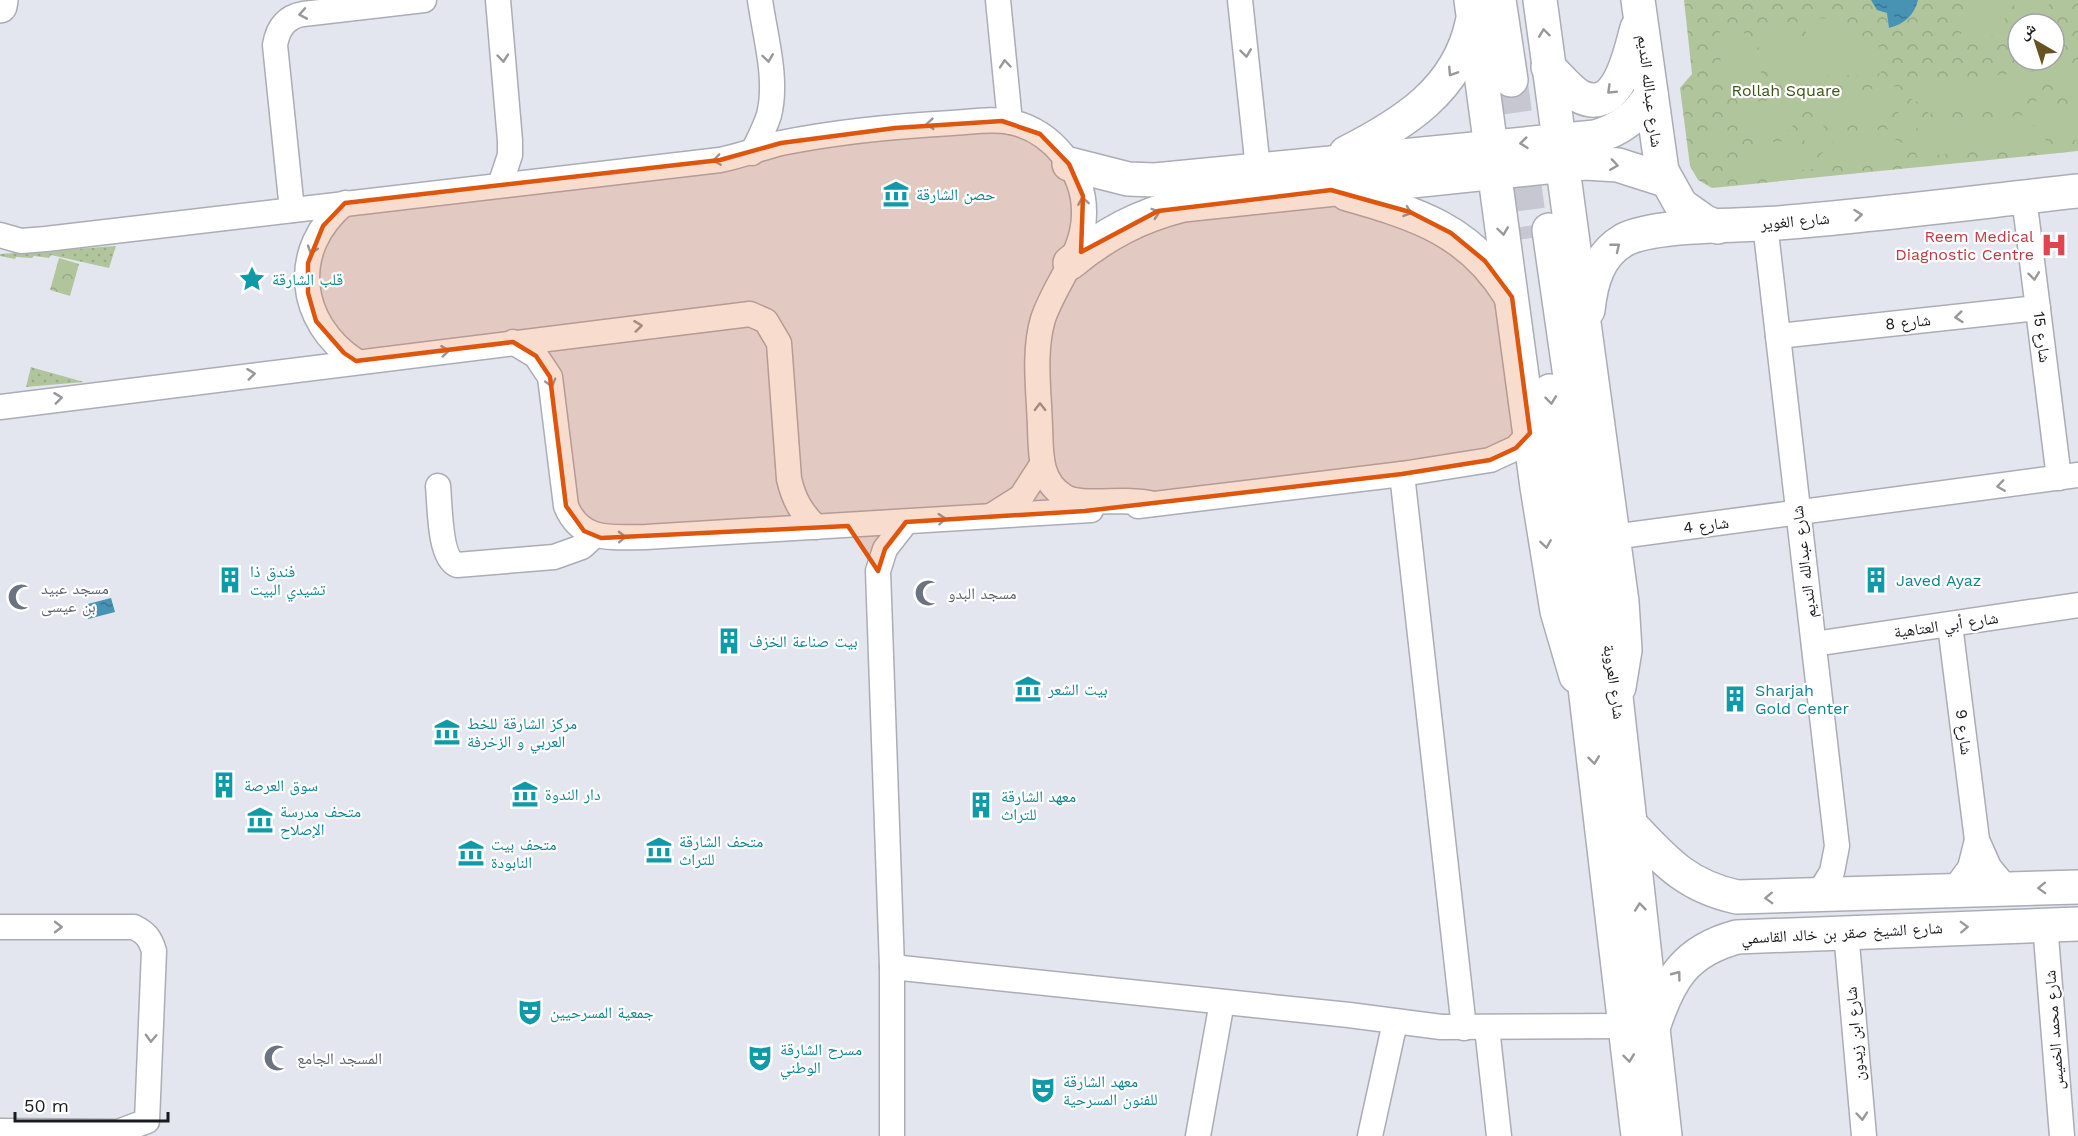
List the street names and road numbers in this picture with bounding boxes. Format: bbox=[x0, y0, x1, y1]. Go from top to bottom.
street label: شارع عبدالله النديم bbox=[1633, 34, 1666, 149]
street label: شارع الغوير bbox=[1759, 209, 1830, 235]
street label: شارع 8 bbox=[1884, 310, 1932, 335]
street label: شارع 15 bbox=[2028, 310, 2055, 364]
street label: شارع عبدالله النديم bbox=[1788, 504, 1821, 619]
street label: شارع 4 bbox=[1682, 513, 1730, 538]
street label: شارع أبي العتاهية bbox=[1893, 608, 2000, 645]
street label: شارع العروبة bbox=[1598, 643, 1629, 721]
street label: شارع 9 bbox=[1951, 708, 1976, 756]
street label: شارع الشيخ صقر بن خالد القاسمي bbox=[1741, 918, 1943, 951]
street label: شارع محمد الخميس bbox=[2040, 969, 2069, 1091]
street label: شارع ابن زيدون bbox=[1841, 986, 1870, 1082]

